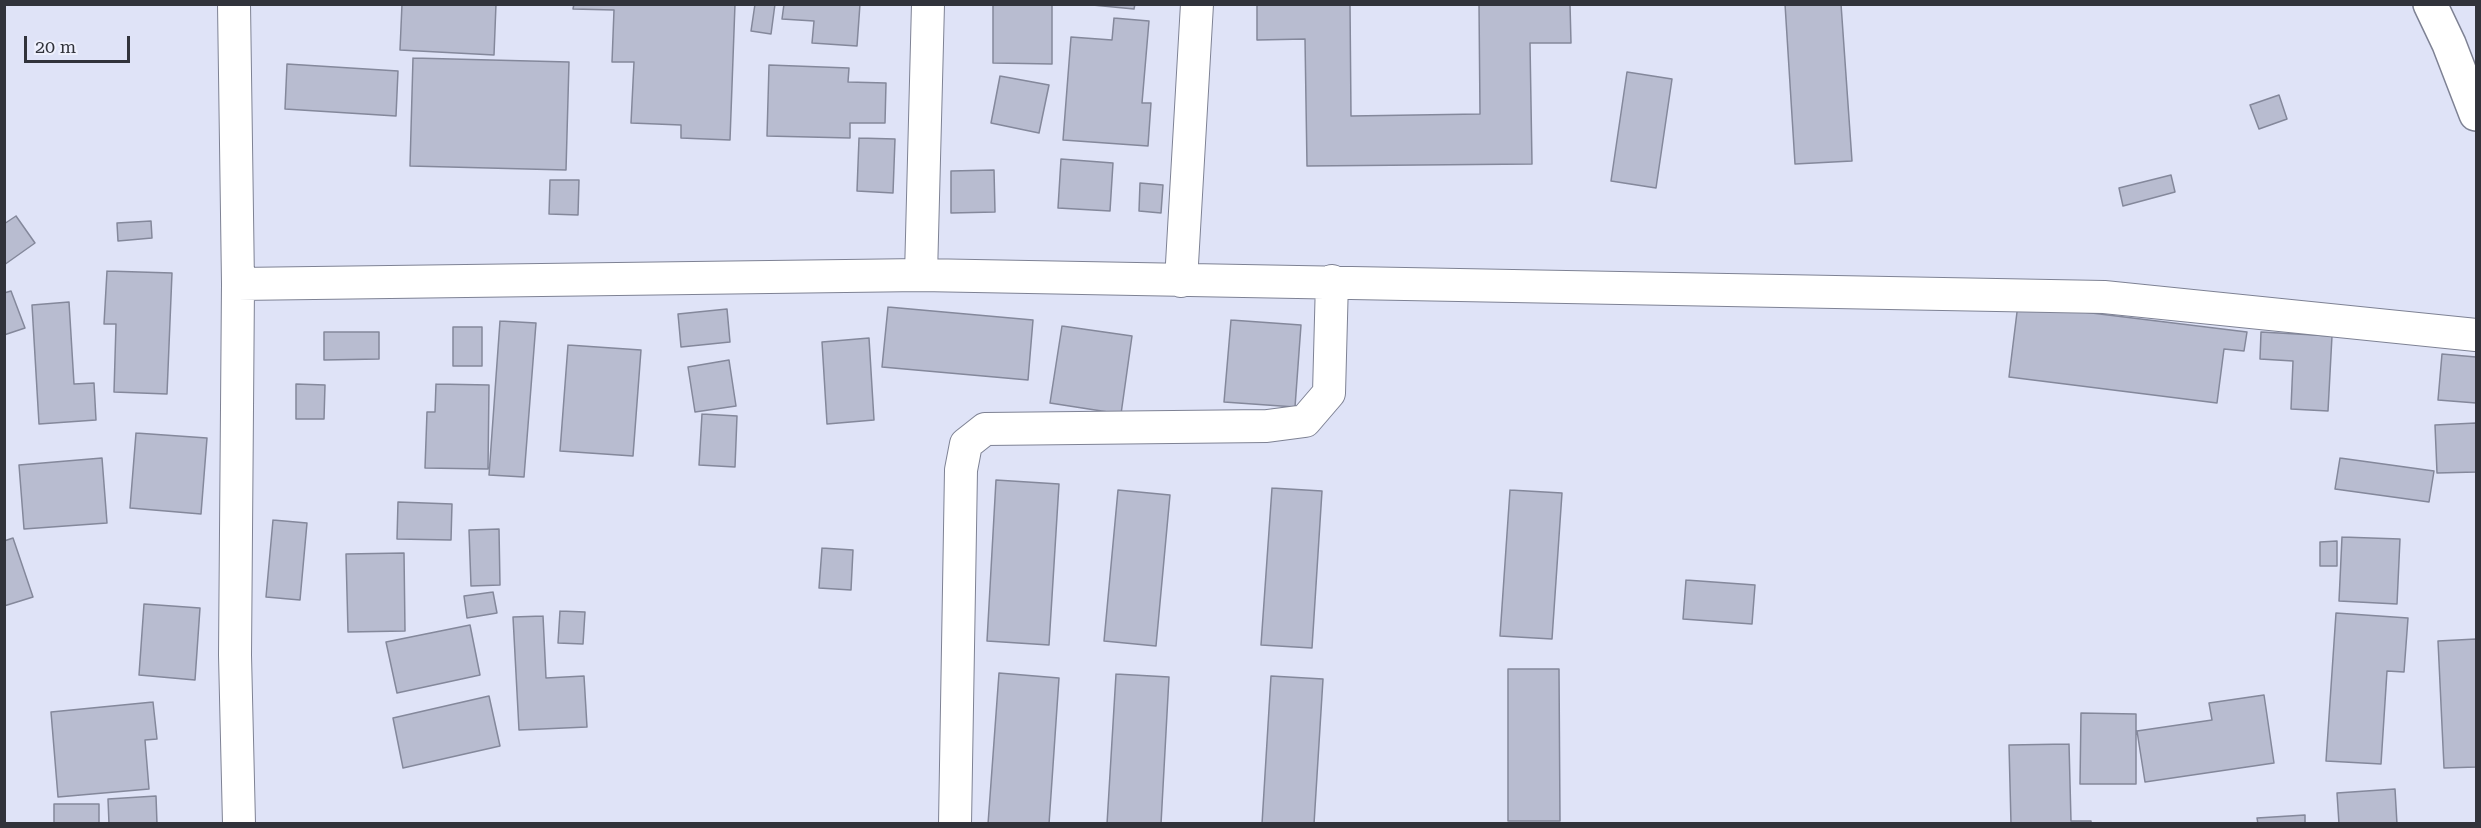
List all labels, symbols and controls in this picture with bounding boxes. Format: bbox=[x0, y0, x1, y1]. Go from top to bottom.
scale bar bbox=[27, 24, 134, 62]
text: 20 m bbox=[35, 36, 76, 57]

